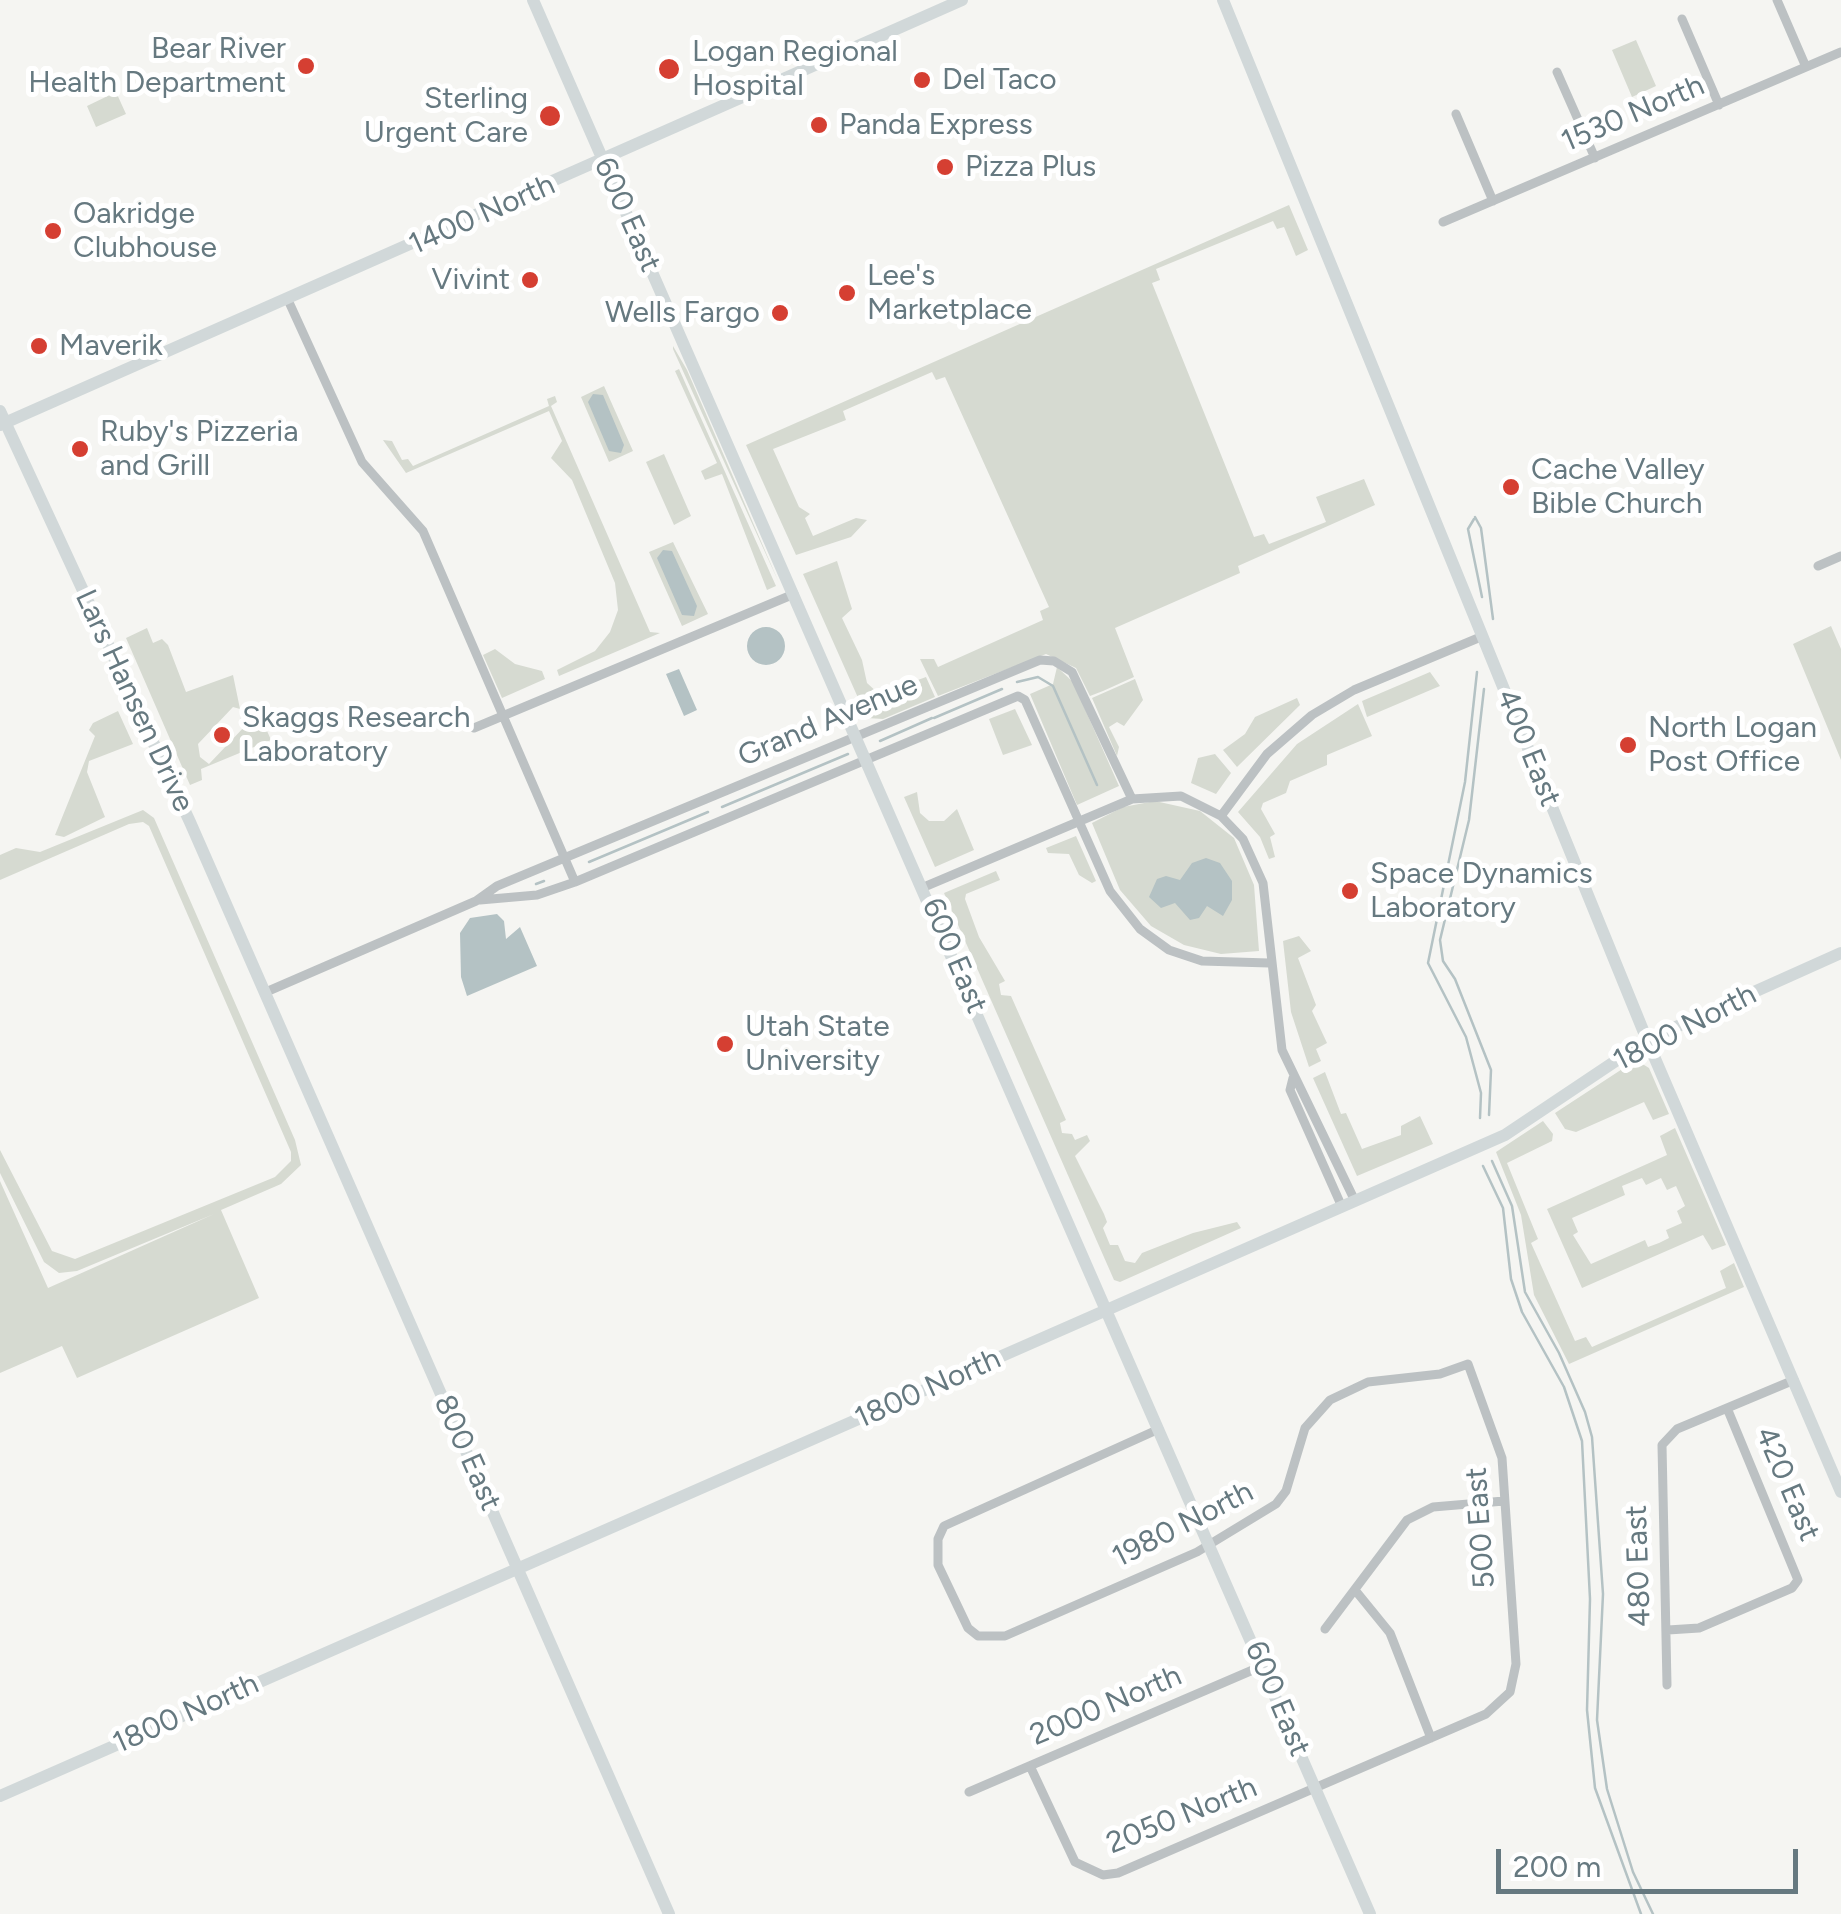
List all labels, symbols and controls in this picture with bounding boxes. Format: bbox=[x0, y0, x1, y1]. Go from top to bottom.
place label: Bear River Health Department bbox=[28, 31, 286, 102]
place label: Logan Regional Hospital bbox=[692, 34, 898, 104]
marker: Bear River Health Department bbox=[295, 55, 317, 77]
marker: Logan Regional Hospital bbox=[656, 56, 682, 82]
place label: Del Taco bbox=[942, 62, 1057, 98]
street label: 1530 North bbox=[1556, 68, 1710, 160]
marker: Del Taco bbox=[911, 69, 933, 91]
place label: Sterling Urgent Care bbox=[364, 81, 528, 152]
marker: Sterling Urgent Care bbox=[537, 103, 563, 129]
place label: Panda Express bbox=[839, 107, 1033, 143]
marker: Panda Express bbox=[808, 114, 830, 136]
place label: Pizza Plus bbox=[965, 149, 1096, 185]
street label: 600 East bbox=[586, 152, 668, 278]
marker: Pizza Plus bbox=[934, 156, 956, 178]
street label: 1400 North bbox=[404, 167, 560, 263]
place label: Oakridge Clubhouse bbox=[73, 196, 217, 266]
marker: Oakridge Clubhouse bbox=[42, 220, 64, 242]
place label: Lee's Marketplace bbox=[867, 258, 1032, 328]
place label: Vivint bbox=[432, 262, 510, 298]
marker: Vivint bbox=[519, 269, 541, 291]
marker: Lee's Marketplace bbox=[836, 282, 858, 304]
place label: Wells Fargo bbox=[605, 295, 760, 331]
marker: Wells Fargo bbox=[769, 302, 791, 324]
place label: Maverik bbox=[59, 328, 163, 364]
marker: Maverik bbox=[28, 335, 50, 357]
place label: Ruby's Pizzeria and Grill bbox=[100, 414, 298, 484]
marker: Ruby's Pizzeria and Grill bbox=[69, 438, 91, 460]
place label: Cache Valley Bible Church bbox=[1531, 452, 1705, 522]
marker: Cache Valley Bible Church bbox=[1500, 476, 1522, 498]
street label: Lars Hansen Drive bbox=[67, 584, 201, 818]
street label: Grand Avenue bbox=[733, 667, 923, 775]
street label: 400 East bbox=[1488, 684, 1568, 812]
place label: Skaggs Research Laboratory bbox=[242, 700, 470, 770]
place label: North Logan Post Office bbox=[1648, 710, 1817, 780]
marker: Skaggs Research Laboratory bbox=[211, 724, 233, 746]
marker: North Logan Post Office bbox=[1617, 734, 1639, 756]
place label: Space Dynamics Laboratory bbox=[1370, 856, 1593, 926]
marker: Space Dynamics Laboratory bbox=[1339, 880, 1361, 902]
street label: 600 East bbox=[914, 893, 994, 1019]
street label: 1800 North bbox=[1608, 977, 1762, 1079]
place label: Utah State University bbox=[745, 1009, 890, 1080]
marker: Utah State University bbox=[714, 1033, 736, 1055]
street label: 1800 North bbox=[850, 1341, 1006, 1437]
street label: 800 East bbox=[426, 1390, 508, 1516]
street label: 420 East bbox=[1747, 1422, 1827, 1546]
street label: 500 East bbox=[1459, 1466, 1503, 1590]
street label: 1980 North bbox=[1107, 1474, 1259, 1576]
street label: 480 East bbox=[1619, 1504, 1659, 1628]
street label: 600 East bbox=[1237, 1636, 1317, 1762]
street label: 2000 North bbox=[1025, 1658, 1187, 1754]
street label: 1800 North bbox=[108, 1666, 264, 1762]
street label: 2050 North bbox=[1102, 1770, 1262, 1862]
scale bar bbox=[1501, 1829, 1804, 1891]
text: 200 m bbox=[1513, 1848, 1601, 1885]

